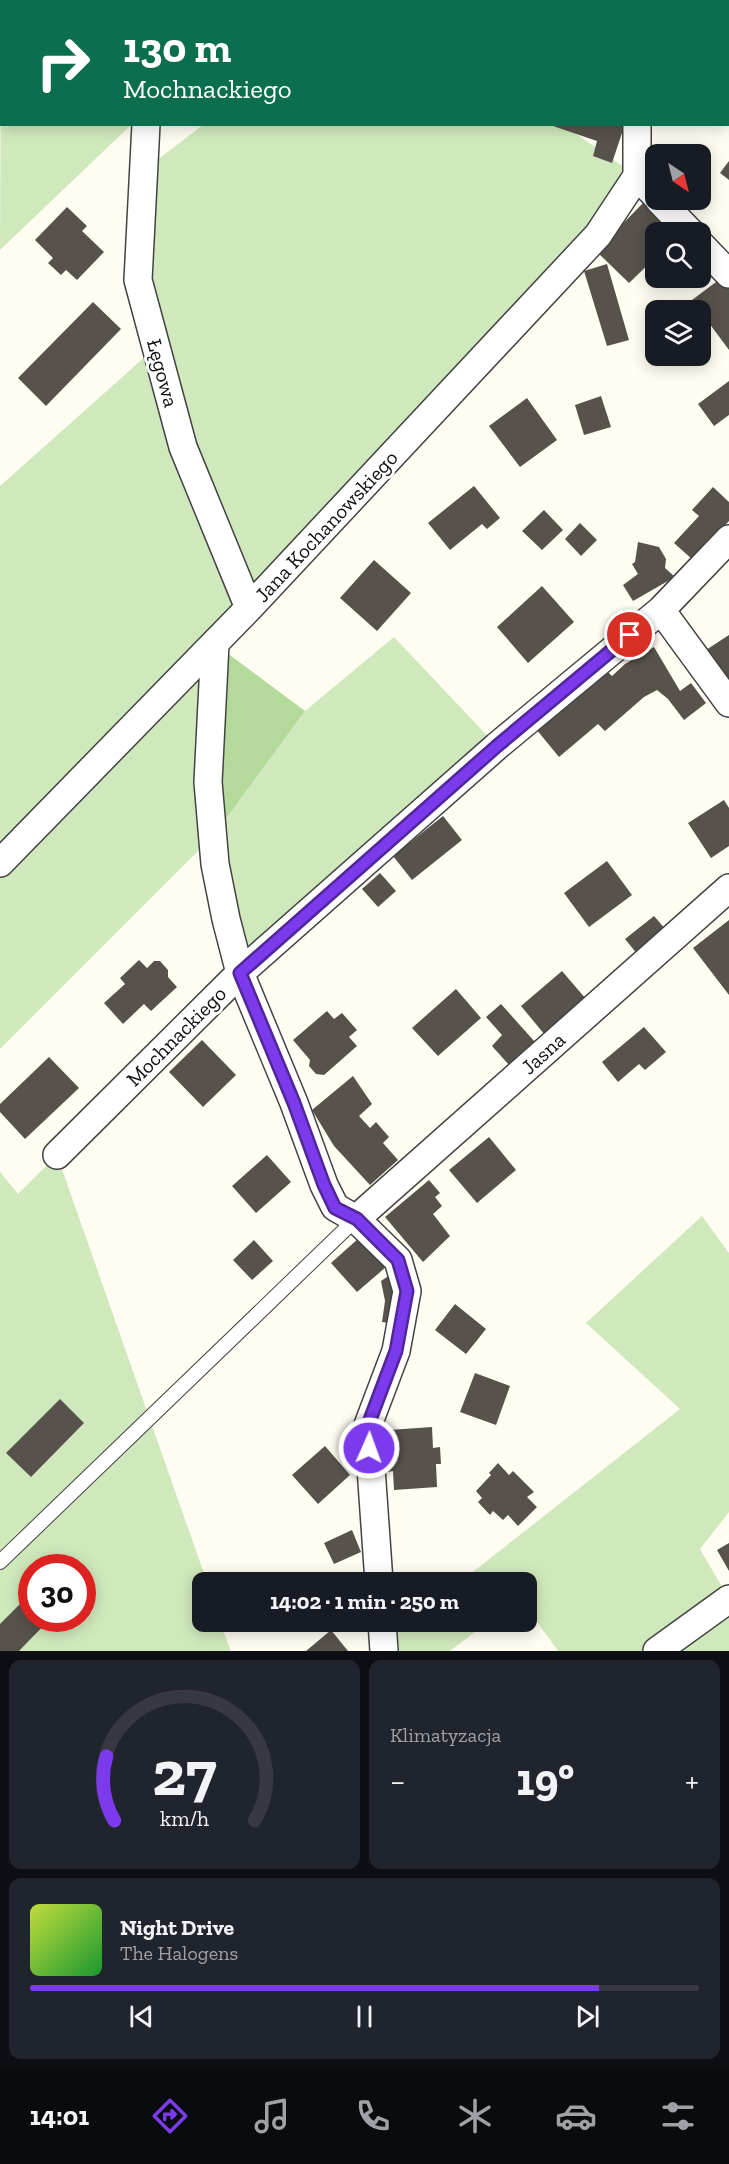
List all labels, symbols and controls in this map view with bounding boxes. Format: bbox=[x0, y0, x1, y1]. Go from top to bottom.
text: 130 m bbox=[123, 22, 231, 73]
icon: right bbox=[24, 24, 102, 102]
text: Mochnackiego bbox=[123, 73, 292, 105]
north arrow bbox=[645, 144, 711, 210]
map controls bbox=[645, 144, 711, 366]
button: search bbox=[645, 222, 711, 288]
button: layers bbox=[645, 300, 711, 366]
street label: Łęgowa bbox=[142, 336, 184, 410]
street label: Jana Kochanowskiego bbox=[249, 445, 403, 607]
pin bbox=[604, 609, 655, 660]
icon: arrive bbox=[613, 618, 646, 651]
street label: Mochnackiego bbox=[121, 981, 231, 1091]
street label: Jasna bbox=[516, 1027, 570, 1079]
position arrow bbox=[337, 1416, 401, 1480]
speed limit sign: 30 bbox=[18, 1554, 96, 1632]
text: 14:02 · 1 min · 250 m bbox=[270, 1588, 459, 1615]
text: Klimatyzacja bbox=[390, 1723, 501, 1747]
text: 27 bbox=[152, 1736, 217, 1811]
text: 19° bbox=[516, 1753, 574, 1807]
text: − bbox=[390, 1761, 405, 1800]
text: + bbox=[685, 1761, 699, 1800]
text: km/h bbox=[160, 1807, 209, 1832]
text: Night Drive bbox=[120, 1914, 234, 1941]
text: The Halogens bbox=[120, 1941, 238, 1965]
icon: previous bbox=[125, 2000, 158, 2033]
icon: pause bbox=[348, 2000, 381, 2033]
icon: next bbox=[571, 2000, 604, 2033]
icon: directions bbox=[149, 2095, 191, 2137]
icon: music bbox=[251, 2095, 293, 2137]
icon: phone bbox=[352, 2095, 394, 2137]
icon: climate bbox=[454, 2095, 496, 2137]
icon: car bbox=[555, 2095, 597, 2137]
icon: filters bbox=[657, 2095, 699, 2137]
text: 14:01 bbox=[30, 2100, 89, 2132]

